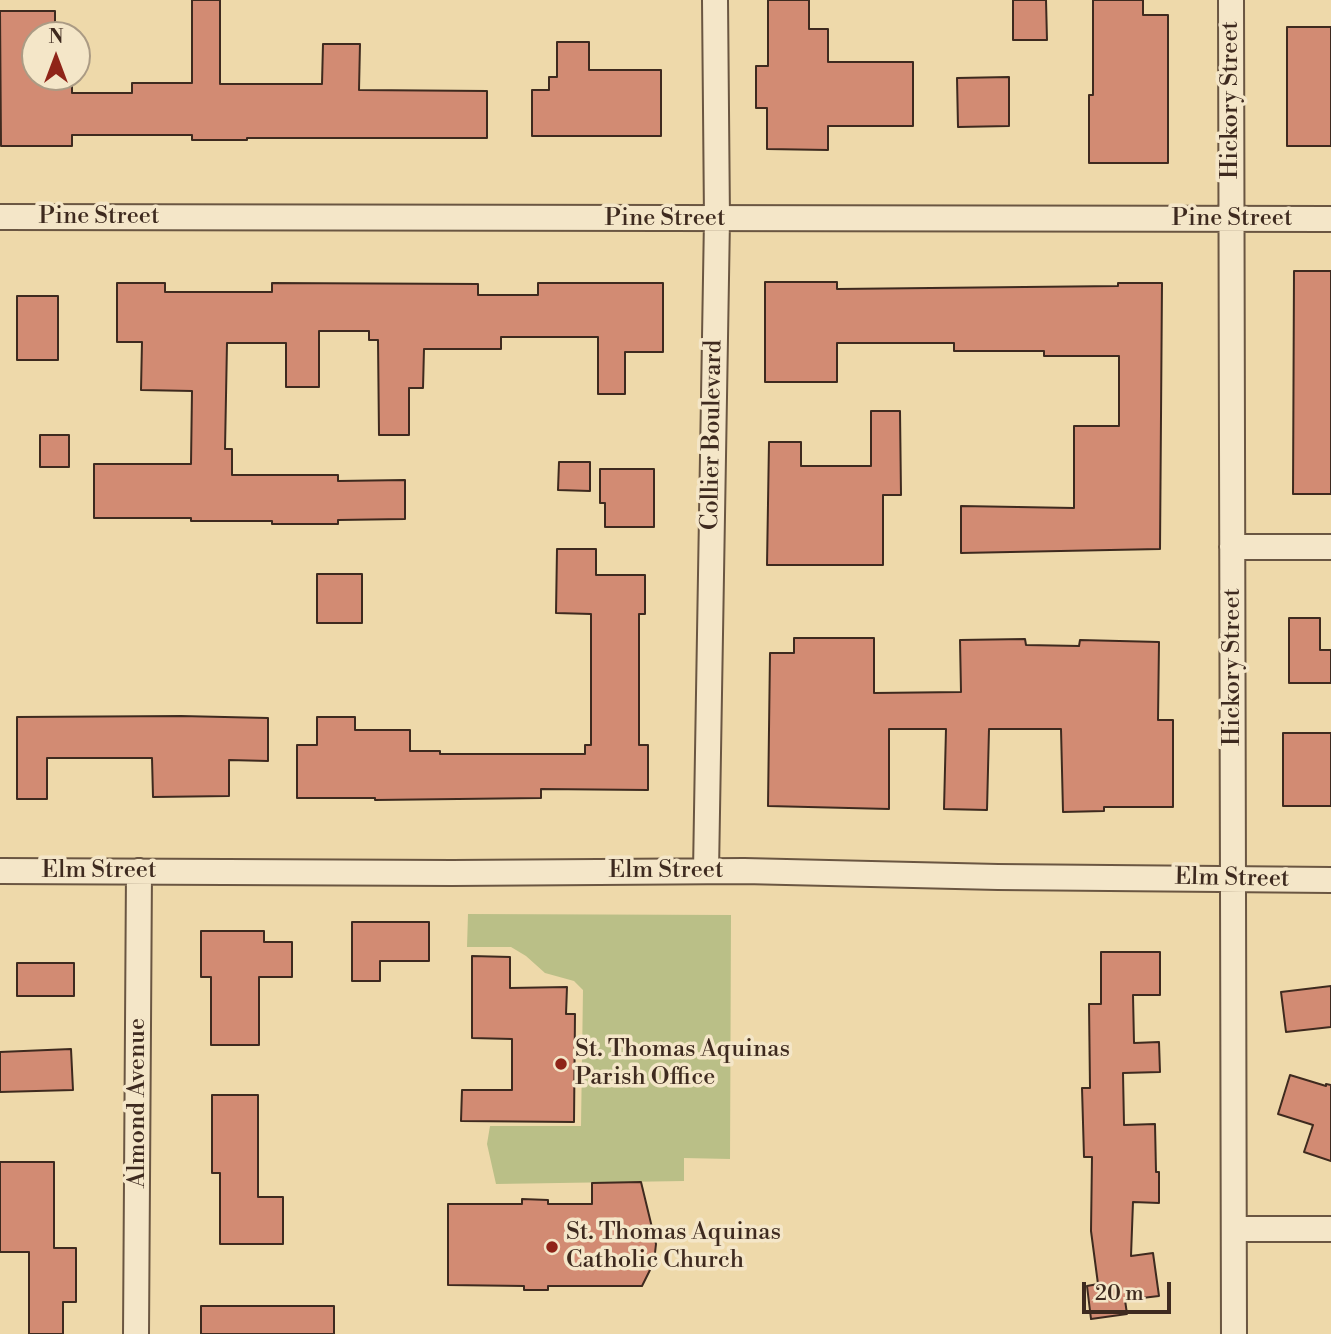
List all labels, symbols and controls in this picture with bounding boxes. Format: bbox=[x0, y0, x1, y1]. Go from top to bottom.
north arrow bbox=[21, 21, 91, 91]
street label: Hickory Street bbox=[1217, 21, 1245, 179]
text: N bbox=[48, 25, 64, 49]
street label: Pine Street bbox=[39, 203, 159, 231]
street label: Pine Street bbox=[605, 205, 725, 233]
street label: Pine Street bbox=[1172, 205, 1292, 233]
street label: Collier Boulevard bbox=[697, 340, 729, 530]
street label: Hickory Street bbox=[1219, 588, 1247, 746]
street label: Elm Street bbox=[42, 857, 156, 885]
street label: Elm Street bbox=[609, 857, 723, 885]
street label: Elm Street bbox=[1174, 864, 1290, 894]
street label: Almond Avenue bbox=[124, 1018, 152, 1188]
place label: St. Thomas Aquinas Parish Office bbox=[575, 1036, 790, 1092]
marker: St. Thomas Aquinas Parish Office bbox=[553, 1056, 569, 1072]
place label: St. Thomas Aquinas Catholic Church bbox=[566, 1219, 781, 1275]
marker: St. Thomas Aquinas Catholic Church bbox=[544, 1239, 560, 1255]
scale bar bbox=[1086, 1268, 1175, 1312]
text: 20 m bbox=[1095, 1281, 1144, 1307]

